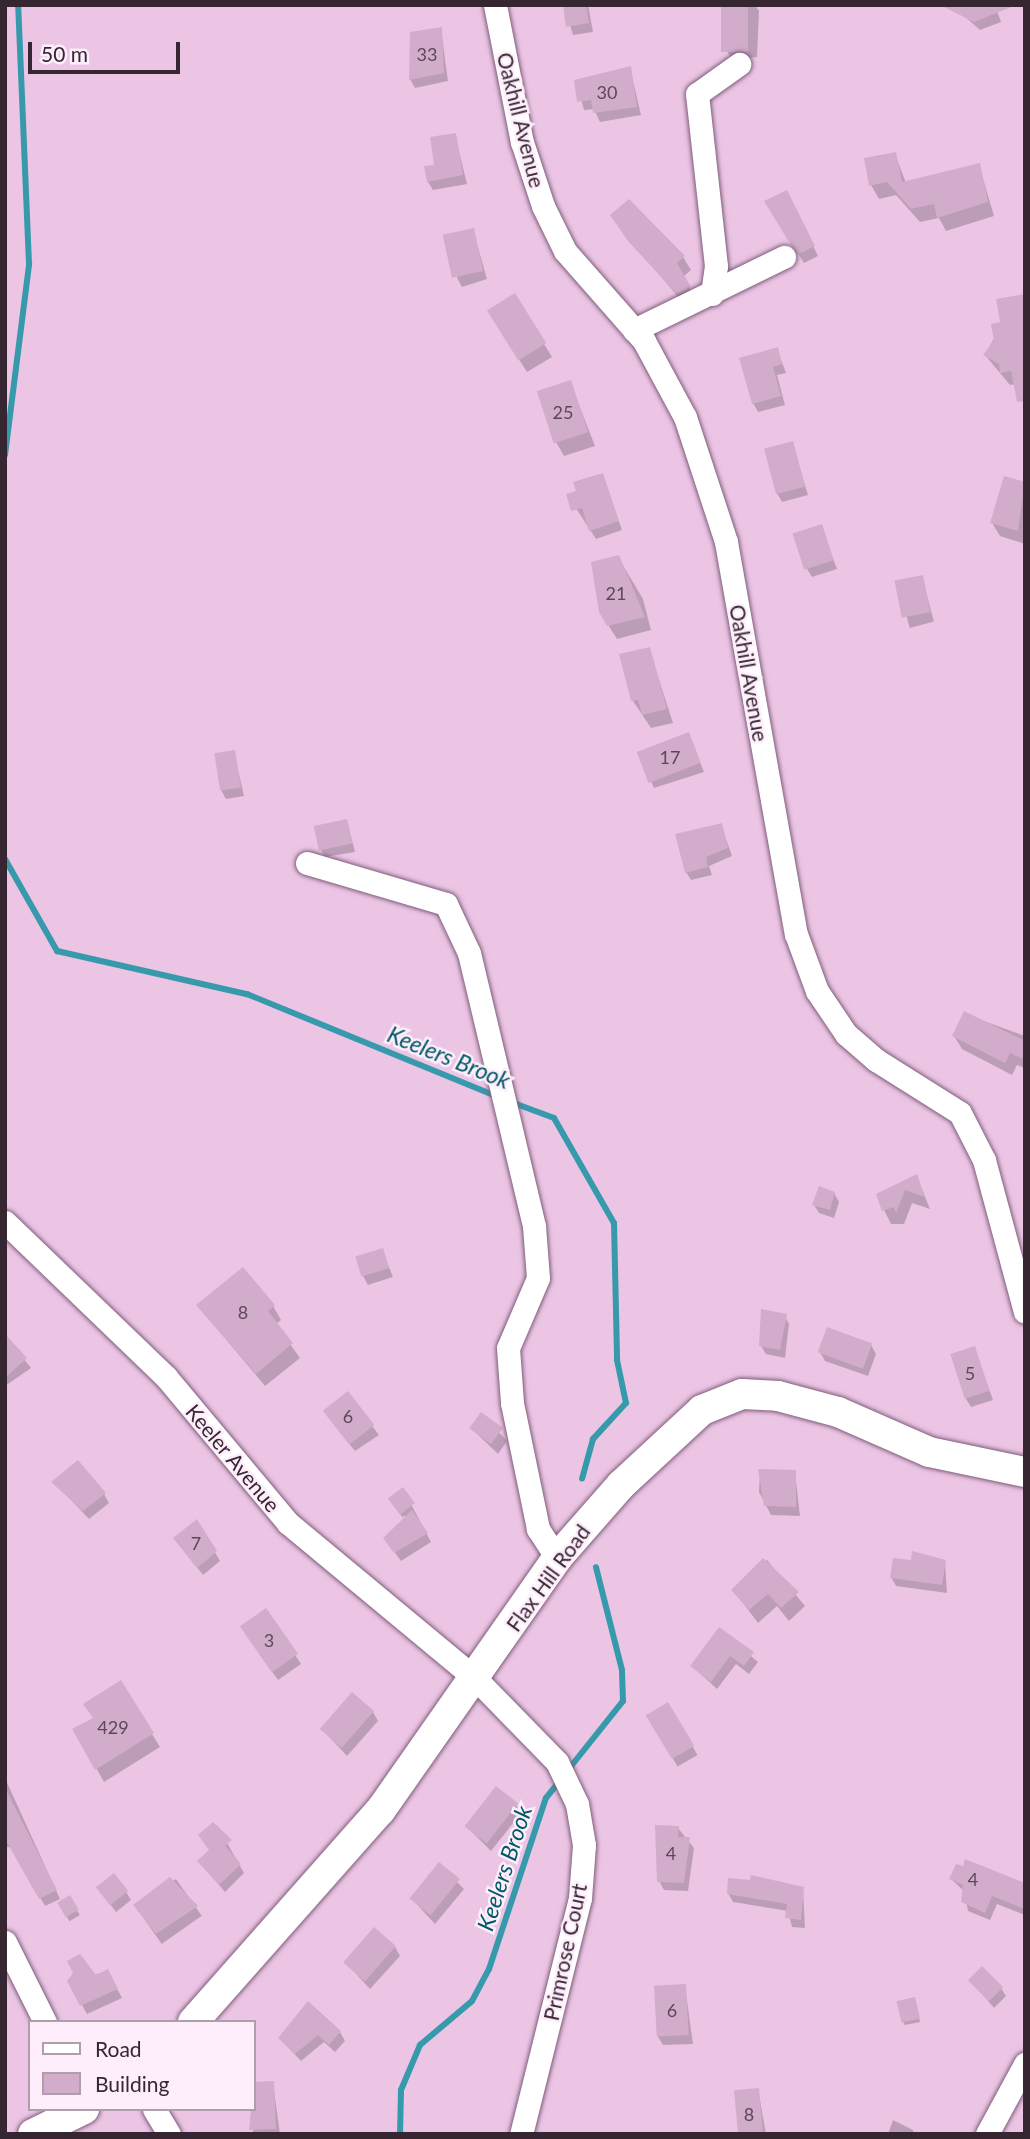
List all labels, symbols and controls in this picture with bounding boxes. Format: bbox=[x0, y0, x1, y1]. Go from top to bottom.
scale bar bbox=[32, 28, 184, 72]
text: 50 m bbox=[41, 41, 88, 66]
house number: 33 bbox=[417, 43, 437, 65]
street label: Oakhill Avenue bbox=[492, 49, 550, 191]
house number: 30 bbox=[597, 81, 617, 103]
house number: 25 bbox=[553, 401, 573, 423]
house number: 21 bbox=[606, 582, 626, 604]
street label: Oakhill Avenue bbox=[725, 602, 773, 744]
house number: 17 bbox=[660, 746, 680, 768]
water label: Keelers Brook bbox=[384, 1020, 514, 1094]
house number: 8 bbox=[238, 1301, 248, 1323]
house number: 5 bbox=[965, 1362, 975, 1384]
street label: Keeler Avenue bbox=[180, 1399, 286, 1517]
house number: 6 bbox=[343, 1405, 353, 1427]
street label: Flax Hill Road bbox=[501, 1520, 595, 1636]
house number: 7 bbox=[191, 1532, 201, 1554]
house number: 3 bbox=[264, 1629, 274, 1651]
house number: 429 bbox=[97, 1716, 129, 1738]
water label: Keelers Brook bbox=[471, 1802, 537, 1934]
house number: 4 bbox=[666, 1842, 676, 1864]
house number: 4 bbox=[968, 1868, 978, 1890]
street label: Primrose Court bbox=[538, 1881, 592, 2023]
house number: 6 bbox=[667, 1999, 677, 2021]
legend bbox=[28, 2020, 256, 2111]
text: Road bbox=[95, 2036, 142, 2061]
text: Building bbox=[95, 2071, 170, 2096]
house number: 8 bbox=[744, 2103, 754, 2125]

